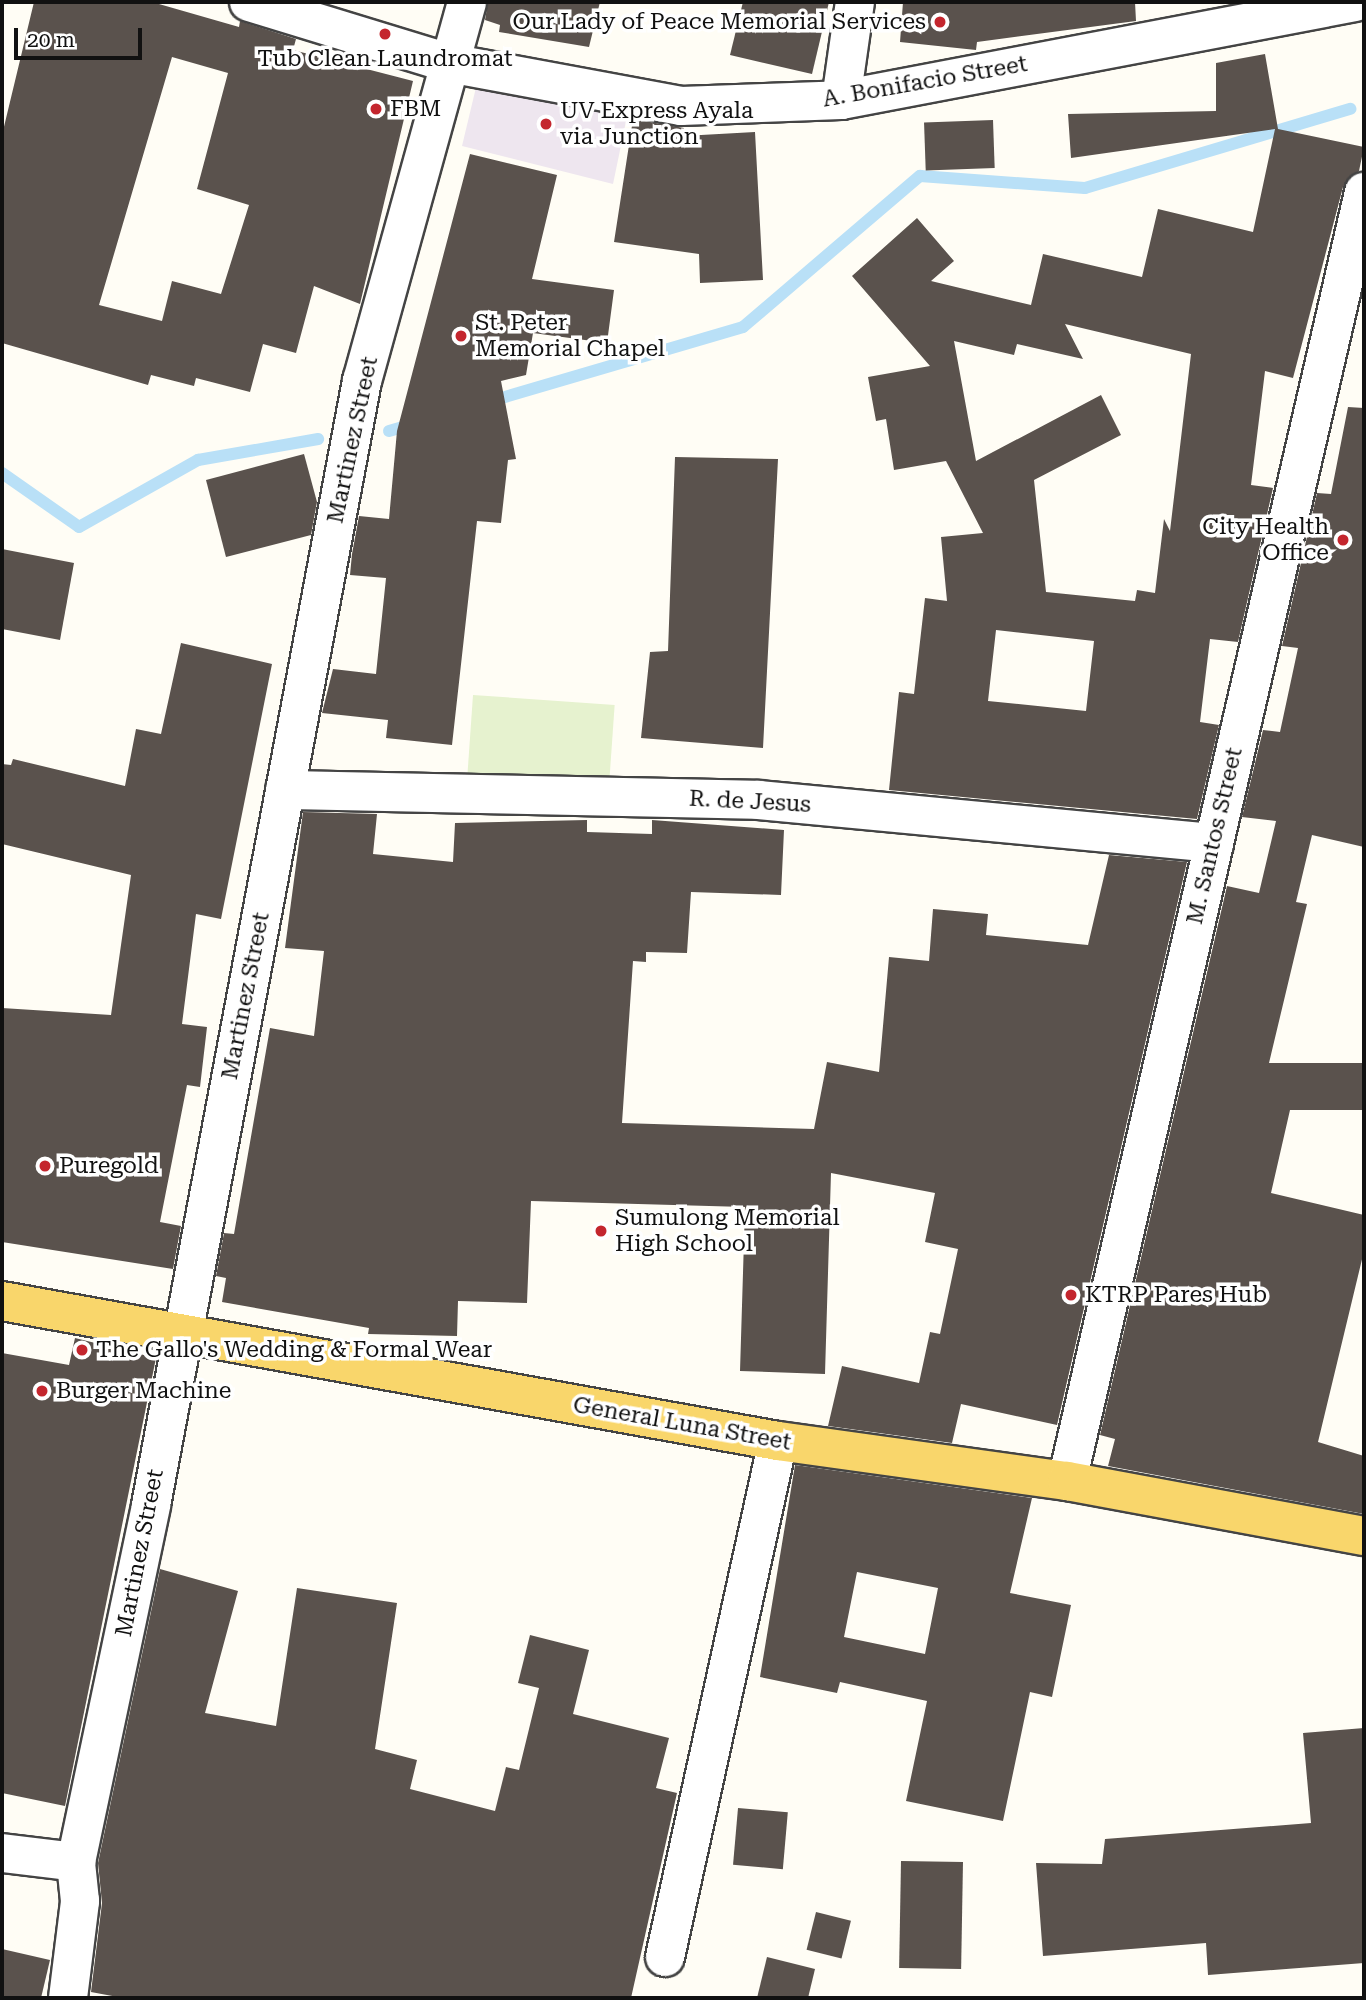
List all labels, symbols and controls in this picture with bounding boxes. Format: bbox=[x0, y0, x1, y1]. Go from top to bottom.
place label: Our Lady of Peace Memorial Services bbox=[512, 8, 926, 36]
scale bar bbox=[18, 14, 145, 58]
marker: Our Lady of Peace Memorial Services bbox=[932, 14, 948, 30]
marker: Tub Clean Laundromat bbox=[377, 26, 393, 42]
text: 20 m bbox=[27, 28, 75, 52]
place label: Tub Clean Laundromat bbox=[257, 45, 513, 73]
street label: A. Bonifacio Street bbox=[821, 50, 1029, 114]
place label: FBM bbox=[390, 95, 441, 123]
place label: UV Express Ayala via Junction bbox=[560, 97, 753, 151]
marker: FBM bbox=[368, 101, 384, 117]
marker: UV Express Ayala via Junction bbox=[538, 116, 554, 132]
place label: St. Peter Memorial Chapel bbox=[475, 309, 665, 363]
marker: St. Peter Memorial Chapel bbox=[453, 328, 469, 344]
street label: Martinez Street bbox=[322, 354, 384, 526]
place label: City Health Office bbox=[1202, 513, 1329, 567]
marker: City Health Office bbox=[1335, 532, 1351, 548]
street label: M. Santos Street bbox=[1181, 745, 1249, 927]
street label: R. de Jesus bbox=[688, 785, 812, 819]
street label: Martinez Street bbox=[216, 910, 276, 1082]
place label: Puregold bbox=[59, 1152, 159, 1180]
marker: Puregold bbox=[37, 1158, 53, 1174]
place label: Sumulong Memorial High School bbox=[615, 1204, 840, 1258]
marker: Sumulong Memorial High School bbox=[593, 1223, 609, 1239]
place label: KTRP Pares Hub bbox=[1085, 1281, 1267, 1309]
marker: KTRP Pares Hub bbox=[1063, 1287, 1079, 1303]
place label: The Gallo's Wedding & Formal Wear bbox=[96, 1336, 492, 1364]
marker: The Gallo's Wedding & Formal Wear bbox=[74, 1342, 90, 1358]
place label: Burger Machine bbox=[56, 1377, 231, 1405]
marker: Burger Machine bbox=[34, 1383, 50, 1399]
street label: General Luna Street bbox=[571, 1391, 793, 1457]
street label: Martinez Street bbox=[110, 1467, 170, 1639]

